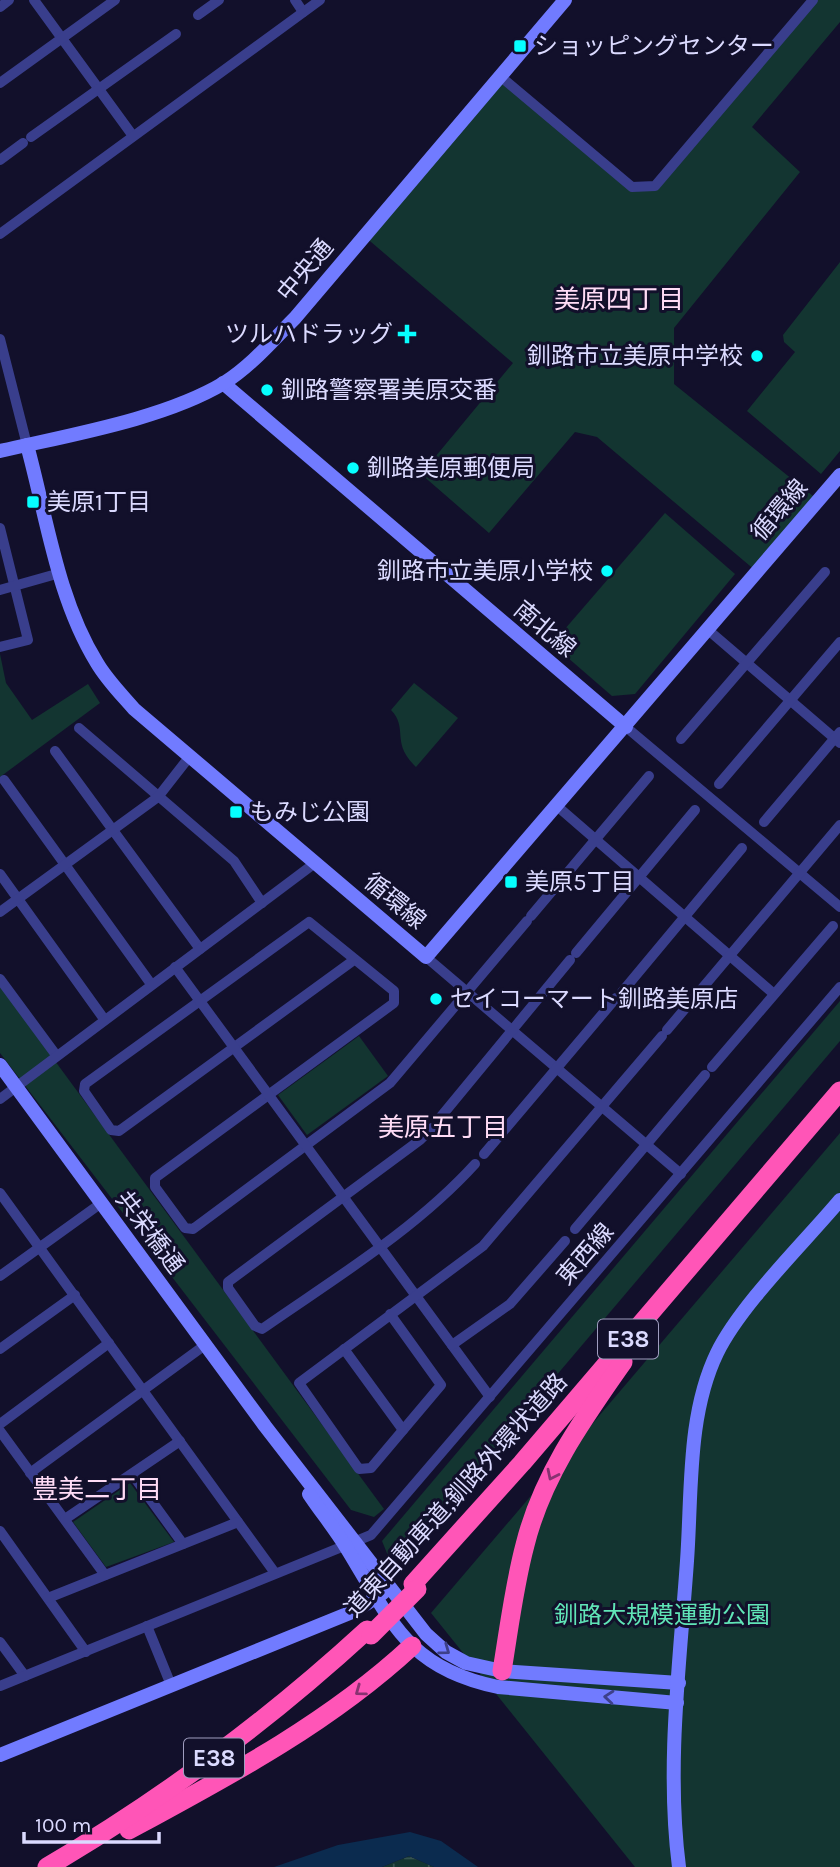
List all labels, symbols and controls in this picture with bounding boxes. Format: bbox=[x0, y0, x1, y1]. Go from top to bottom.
place label: ショッピングセンター bbox=[534, 32, 774, 60]
marker: ショッピングセンター bbox=[512, 38, 528, 54]
street label: 中央通 bbox=[271, 233, 339, 307]
district label: 美原四丁目 bbox=[554, 284, 684, 315]
place label: ツルハドラッグ bbox=[225, 320, 393, 348]
marker: ツルハドラッグ bbox=[399, 326, 415, 342]
place label: 釧路市立美原中学校 bbox=[527, 342, 743, 370]
marker: 釧路市立美原中学校 bbox=[749, 348, 765, 364]
place label: 釧路警察署美原交番 bbox=[281, 376, 497, 404]
marker: 釧路警察署美原交番 bbox=[259, 382, 275, 398]
place label: 釧路美原郵便局 bbox=[367, 454, 535, 482]
marker: 釧路美原郵便局 bbox=[345, 460, 361, 476]
street label: 循環線 bbox=[745, 474, 813, 546]
place label: 美原1丁目 bbox=[47, 488, 151, 516]
marker: 美原1丁目 bbox=[25, 494, 41, 510]
place label: 釧路市立美原小学校 bbox=[377, 557, 593, 585]
marker: 釧路市立美原小学校 bbox=[599, 563, 615, 579]
street label: 南北線 bbox=[508, 595, 582, 663]
place label: もみじ公園 bbox=[250, 798, 370, 826]
marker: もみじ公園 bbox=[228, 804, 244, 820]
street label: 循環線 bbox=[358, 867, 432, 935]
place label: 美原5丁目 bbox=[525, 868, 635, 896]
marker: 美原5丁目 bbox=[503, 874, 519, 890]
place label: セイコーマート釧路美原店 bbox=[450, 985, 738, 1013]
marker: セイコーマート釧路美原店 bbox=[428, 991, 444, 1007]
district label: 美原五丁目 bbox=[378, 1112, 508, 1143]
street label: 共栄橋通 bbox=[110, 1185, 190, 1279]
street label: 東西線 bbox=[551, 1218, 619, 1290]
road number: E38 bbox=[598, 1320, 658, 1358]
street label: 道東自動車道;釧路外環状道路 bbox=[339, 1367, 573, 1623]
one-way arrow bbox=[546, 1468, 560, 1480]
district label: 豊美二丁目 bbox=[32, 1474, 162, 1505]
park label: 釧路大規模運動公園 bbox=[554, 1601, 770, 1629]
one-way arrow bbox=[437, 1642, 450, 1654]
one-way arrow bbox=[356, 1682, 368, 1695]
one-way arrow bbox=[603, 1690, 614, 1705]
road number: E38 bbox=[184, 1738, 244, 1778]
scale bar bbox=[24, 1800, 159, 1844]
text: 100 m bbox=[35, 1813, 92, 1837]

